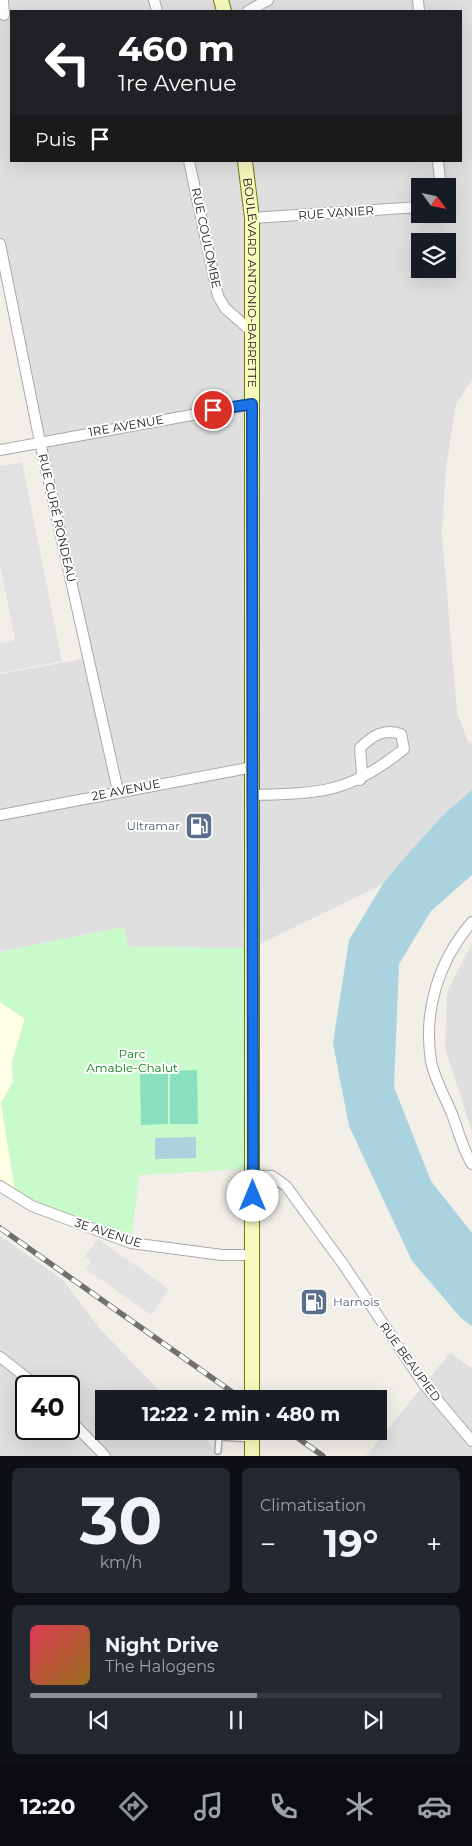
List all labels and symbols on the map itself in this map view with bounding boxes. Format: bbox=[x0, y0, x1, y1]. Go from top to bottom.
street label: BOULEVARD ANTONIO-BARRETTE bbox=[240, 177, 260, 388]
north arrow bbox=[411, 178, 456, 222]
street label: RUE COULOMBE bbox=[188, 186, 224, 290]
street label: RUE VANIER bbox=[298, 202, 375, 223]
pin bbox=[192, 389, 234, 431]
street label: 1RE AVENUE bbox=[87, 412, 165, 439]
street label: RUE CURÉ RONDEAU bbox=[35, 452, 80, 584]
street label: 2E AVENUE bbox=[90, 775, 162, 804]
fuel station icon: Ultramar bbox=[184, 811, 214, 841]
place label: Ultramar bbox=[126, 818, 180, 833]
park label: Parc Amable-Chalut bbox=[86, 1046, 178, 1075]
position arrow bbox=[226, 1169, 278, 1221]
street label: 3E AVENUE bbox=[73, 1215, 144, 1250]
fuel station icon: Harnois bbox=[299, 1287, 329, 1317]
place label: Harnois bbox=[333, 1294, 379, 1309]
street label: RUE BEAUPIED bbox=[377, 1319, 444, 1404]
speed limit sign: 40 bbox=[15, 1375, 80, 1440]

